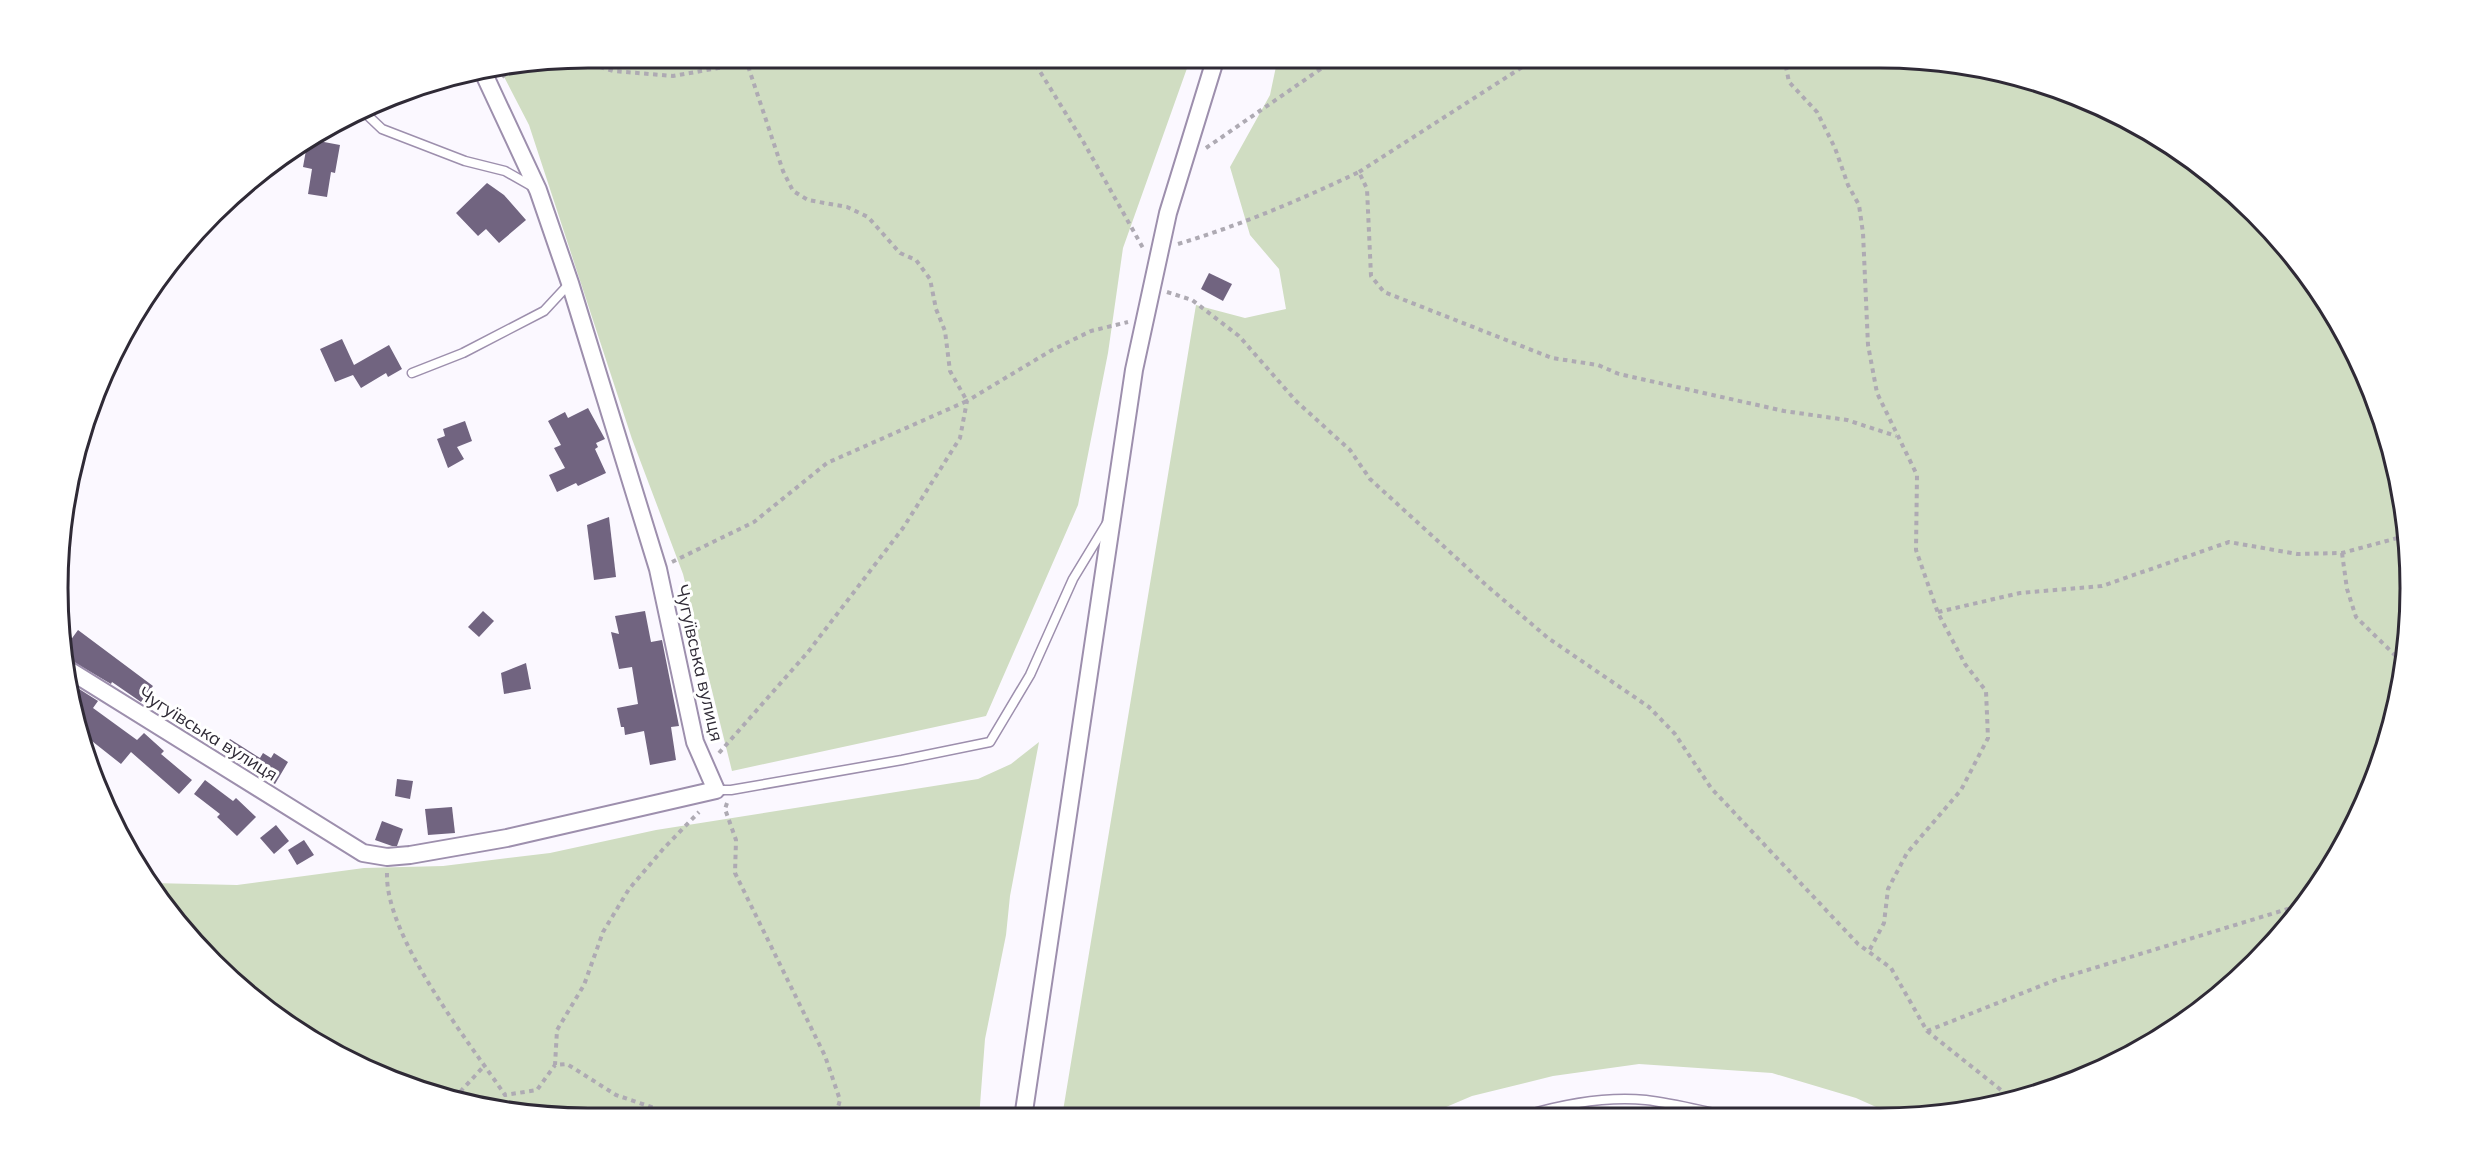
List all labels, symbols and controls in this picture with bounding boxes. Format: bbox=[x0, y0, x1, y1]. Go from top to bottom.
street label: Чугуївська вулиця bbox=[670, 582, 729, 744]
street label: Чугуївська вулиця bbox=[134, 681, 282, 786]

